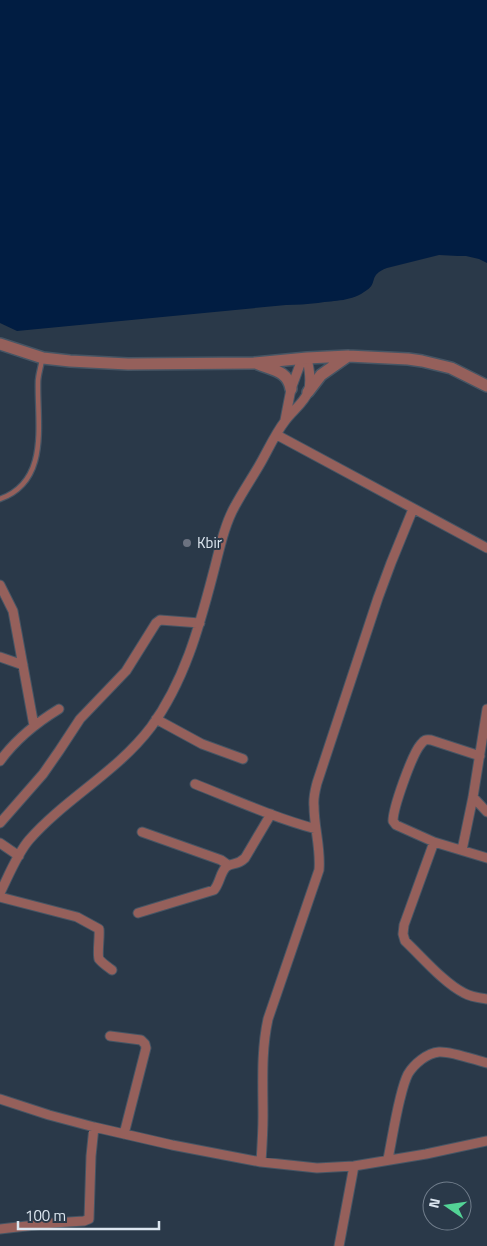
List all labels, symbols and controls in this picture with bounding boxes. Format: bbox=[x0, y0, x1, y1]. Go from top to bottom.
place label: Kbir bbox=[197, 531, 222, 554]
marker: Kbir bbox=[181, 537, 193, 549]
north arrow bbox=[422, 1181, 472, 1231]
text: N bbox=[423, 1196, 445, 1210]
scale bar bbox=[18, 1198, 159, 1230]
text: 100 m bbox=[25, 1204, 66, 1227]

